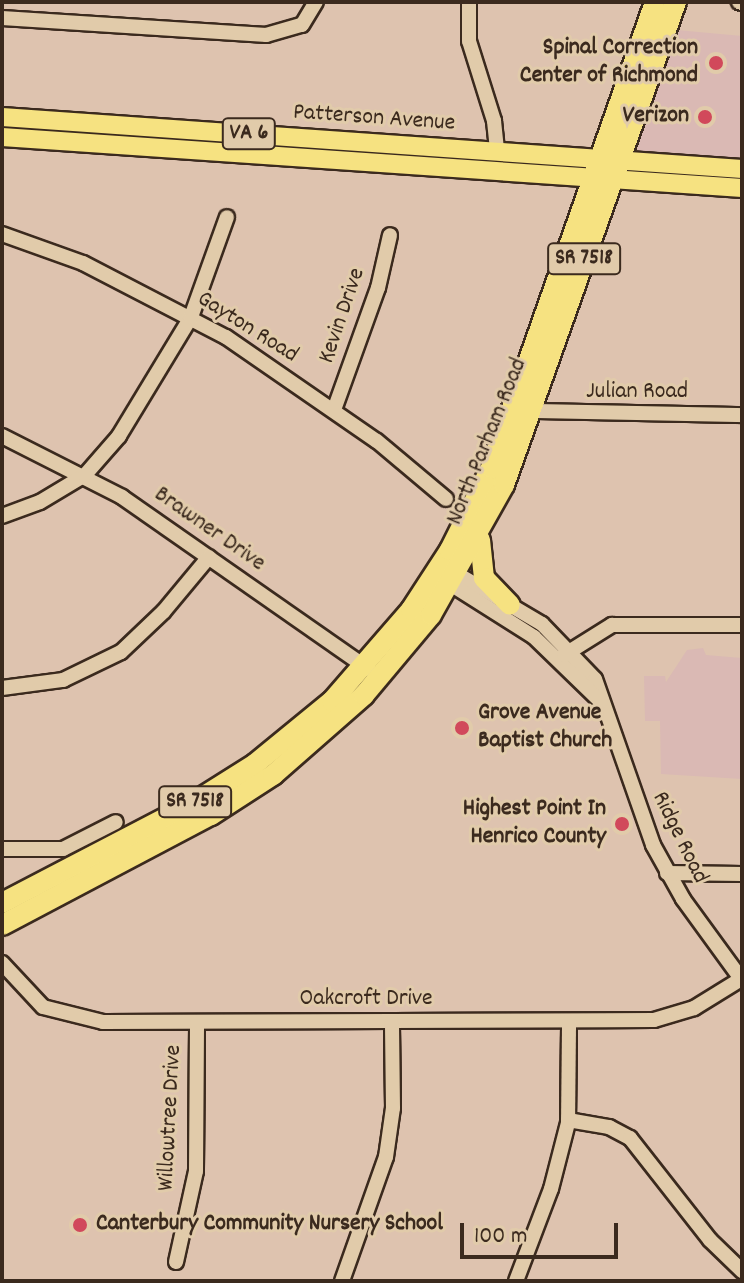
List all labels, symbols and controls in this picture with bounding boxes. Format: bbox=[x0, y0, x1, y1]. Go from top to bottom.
place label: Spinal Correction Center of Richmond bbox=[520, 35, 698, 91]
marker: Spinal Correction Center of Richmond bbox=[705, 52, 727, 74]
street label: Patterson Avenue bbox=[292, 99, 456, 139]
place label: Verizon bbox=[623, 103, 689, 131]
marker: Verizon bbox=[696, 108, 714, 126]
road number: VA 6 bbox=[221, 116, 277, 152]
road number: SR 7518 bbox=[546, 241, 622, 277]
street label: Kevin Drive bbox=[313, 265, 373, 367]
street label: Gayton Road bbox=[191, 286, 303, 370]
street label: North Parham Road bbox=[442, 355, 534, 529]
street label: Julian Road bbox=[586, 379, 688, 407]
street label: Brawner Drive bbox=[148, 481, 270, 579]
place label: Grove Avenue Baptist Church bbox=[478, 700, 612, 756]
marker: Grove Avenue Baptist Church bbox=[453, 719, 471, 737]
road number: SR 7518 bbox=[157, 784, 233, 820]
street label: Ridge Road bbox=[644, 787, 714, 889]
place label: Highest Point In Henrico County bbox=[463, 796, 606, 852]
marker: Highest Point In Henrico County bbox=[613, 815, 631, 833]
street label: Oakcroft Drive bbox=[299, 986, 433, 1014]
street label: Willowtree Drive bbox=[153, 1044, 189, 1192]
scale bar bbox=[464, 1207, 622, 1257]
place label: Canterbury Community Nursery School bbox=[96, 1211, 443, 1239]
marker: Canterbury Community Nursery School bbox=[71, 1216, 89, 1234]
text: 100 m bbox=[474, 1220, 527, 1254]

